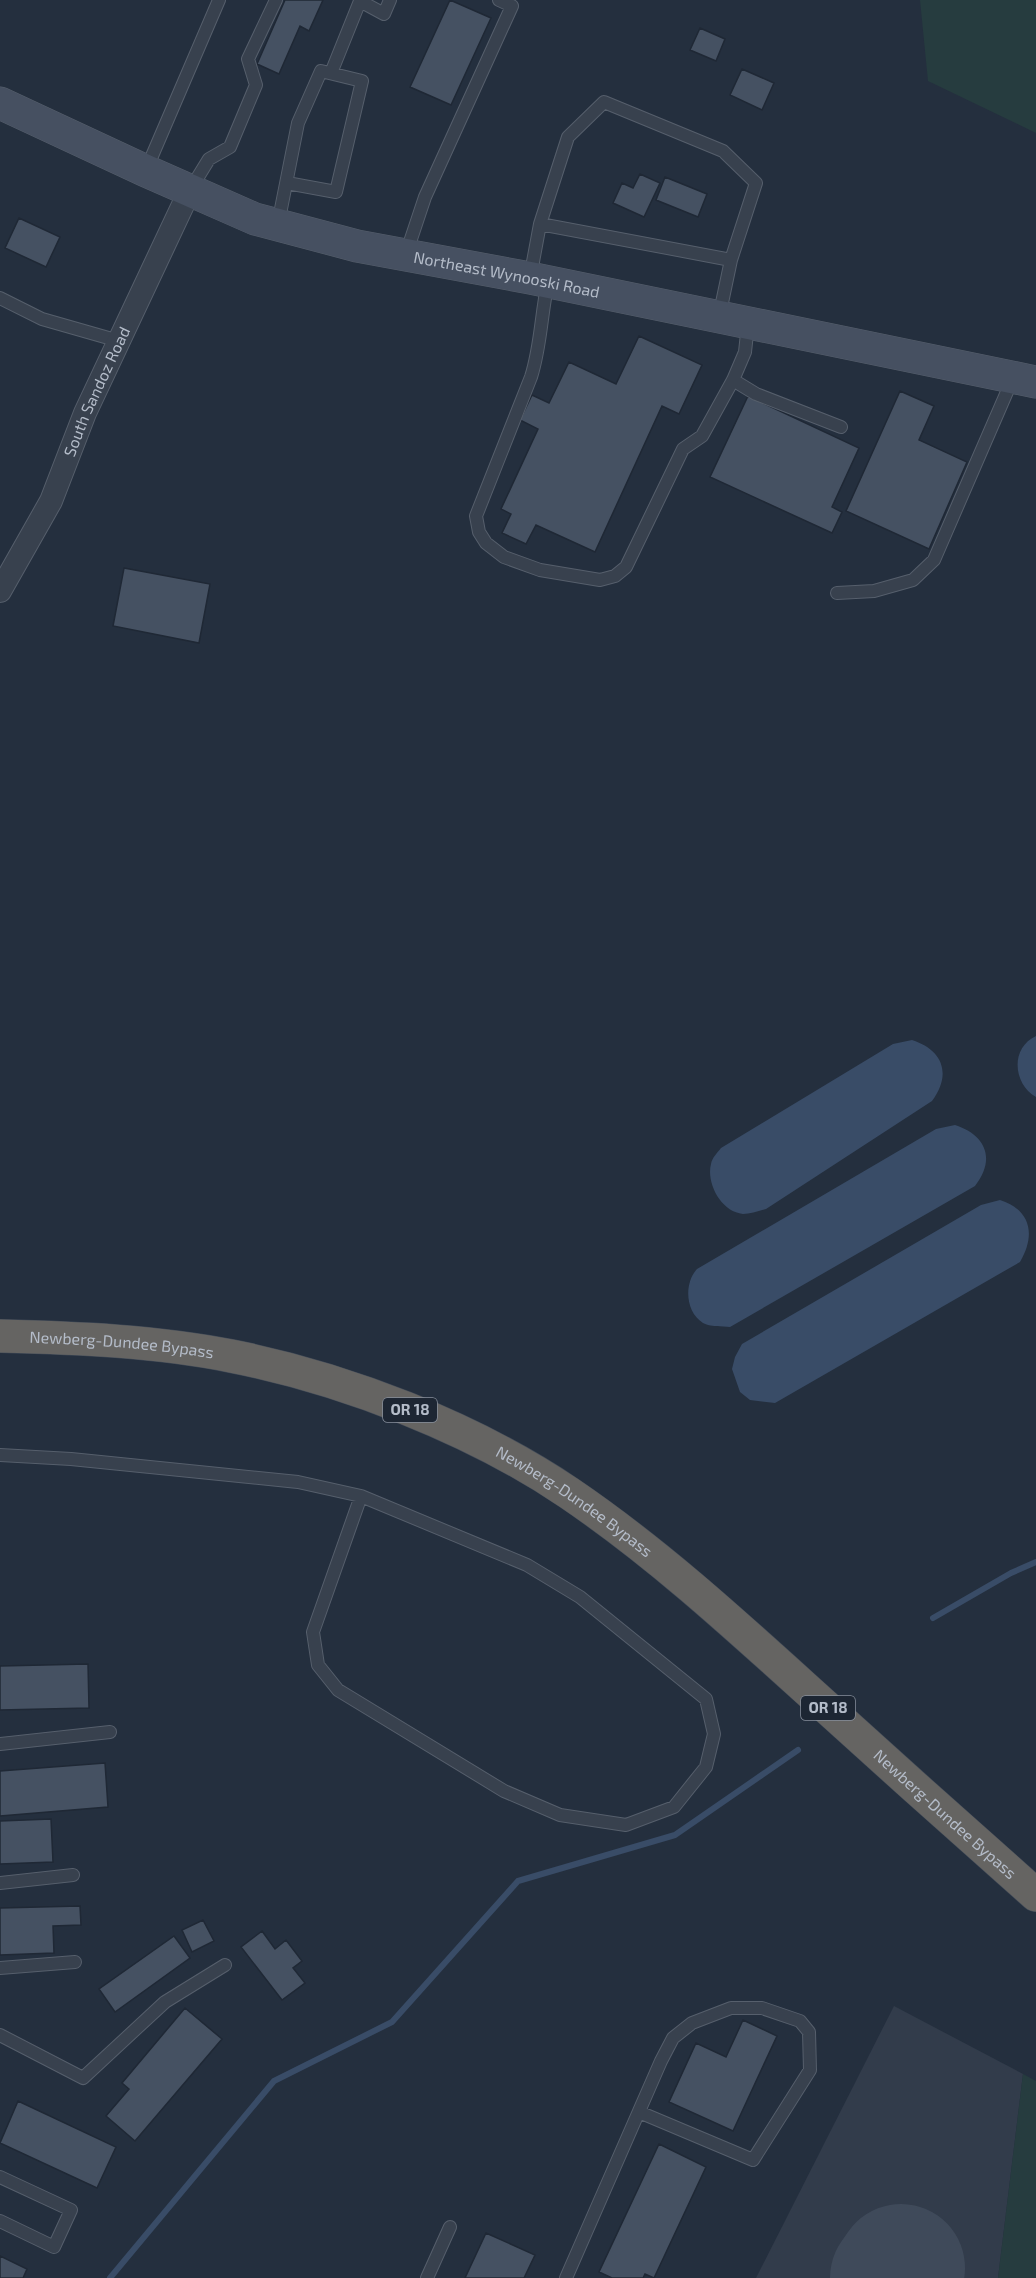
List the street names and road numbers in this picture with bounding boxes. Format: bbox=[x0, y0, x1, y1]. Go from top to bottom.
street label: Northeast Wynooski Road bbox=[412, 247, 601, 301]
street label: South Sandoz Road bbox=[59, 323, 133, 459]
street label: Newberg-Dundee Bypass bbox=[29, 1327, 215, 1362]
road number: OR 18 bbox=[383, 1398, 437, 1422]
street label: Newberg-Dundee Bypass bbox=[493, 1441, 657, 1560]
road number: OR 18 bbox=[801, 1696, 855, 1720]
street label: Newberg-Dundee Bypass bbox=[870, 1745, 1021, 1882]

